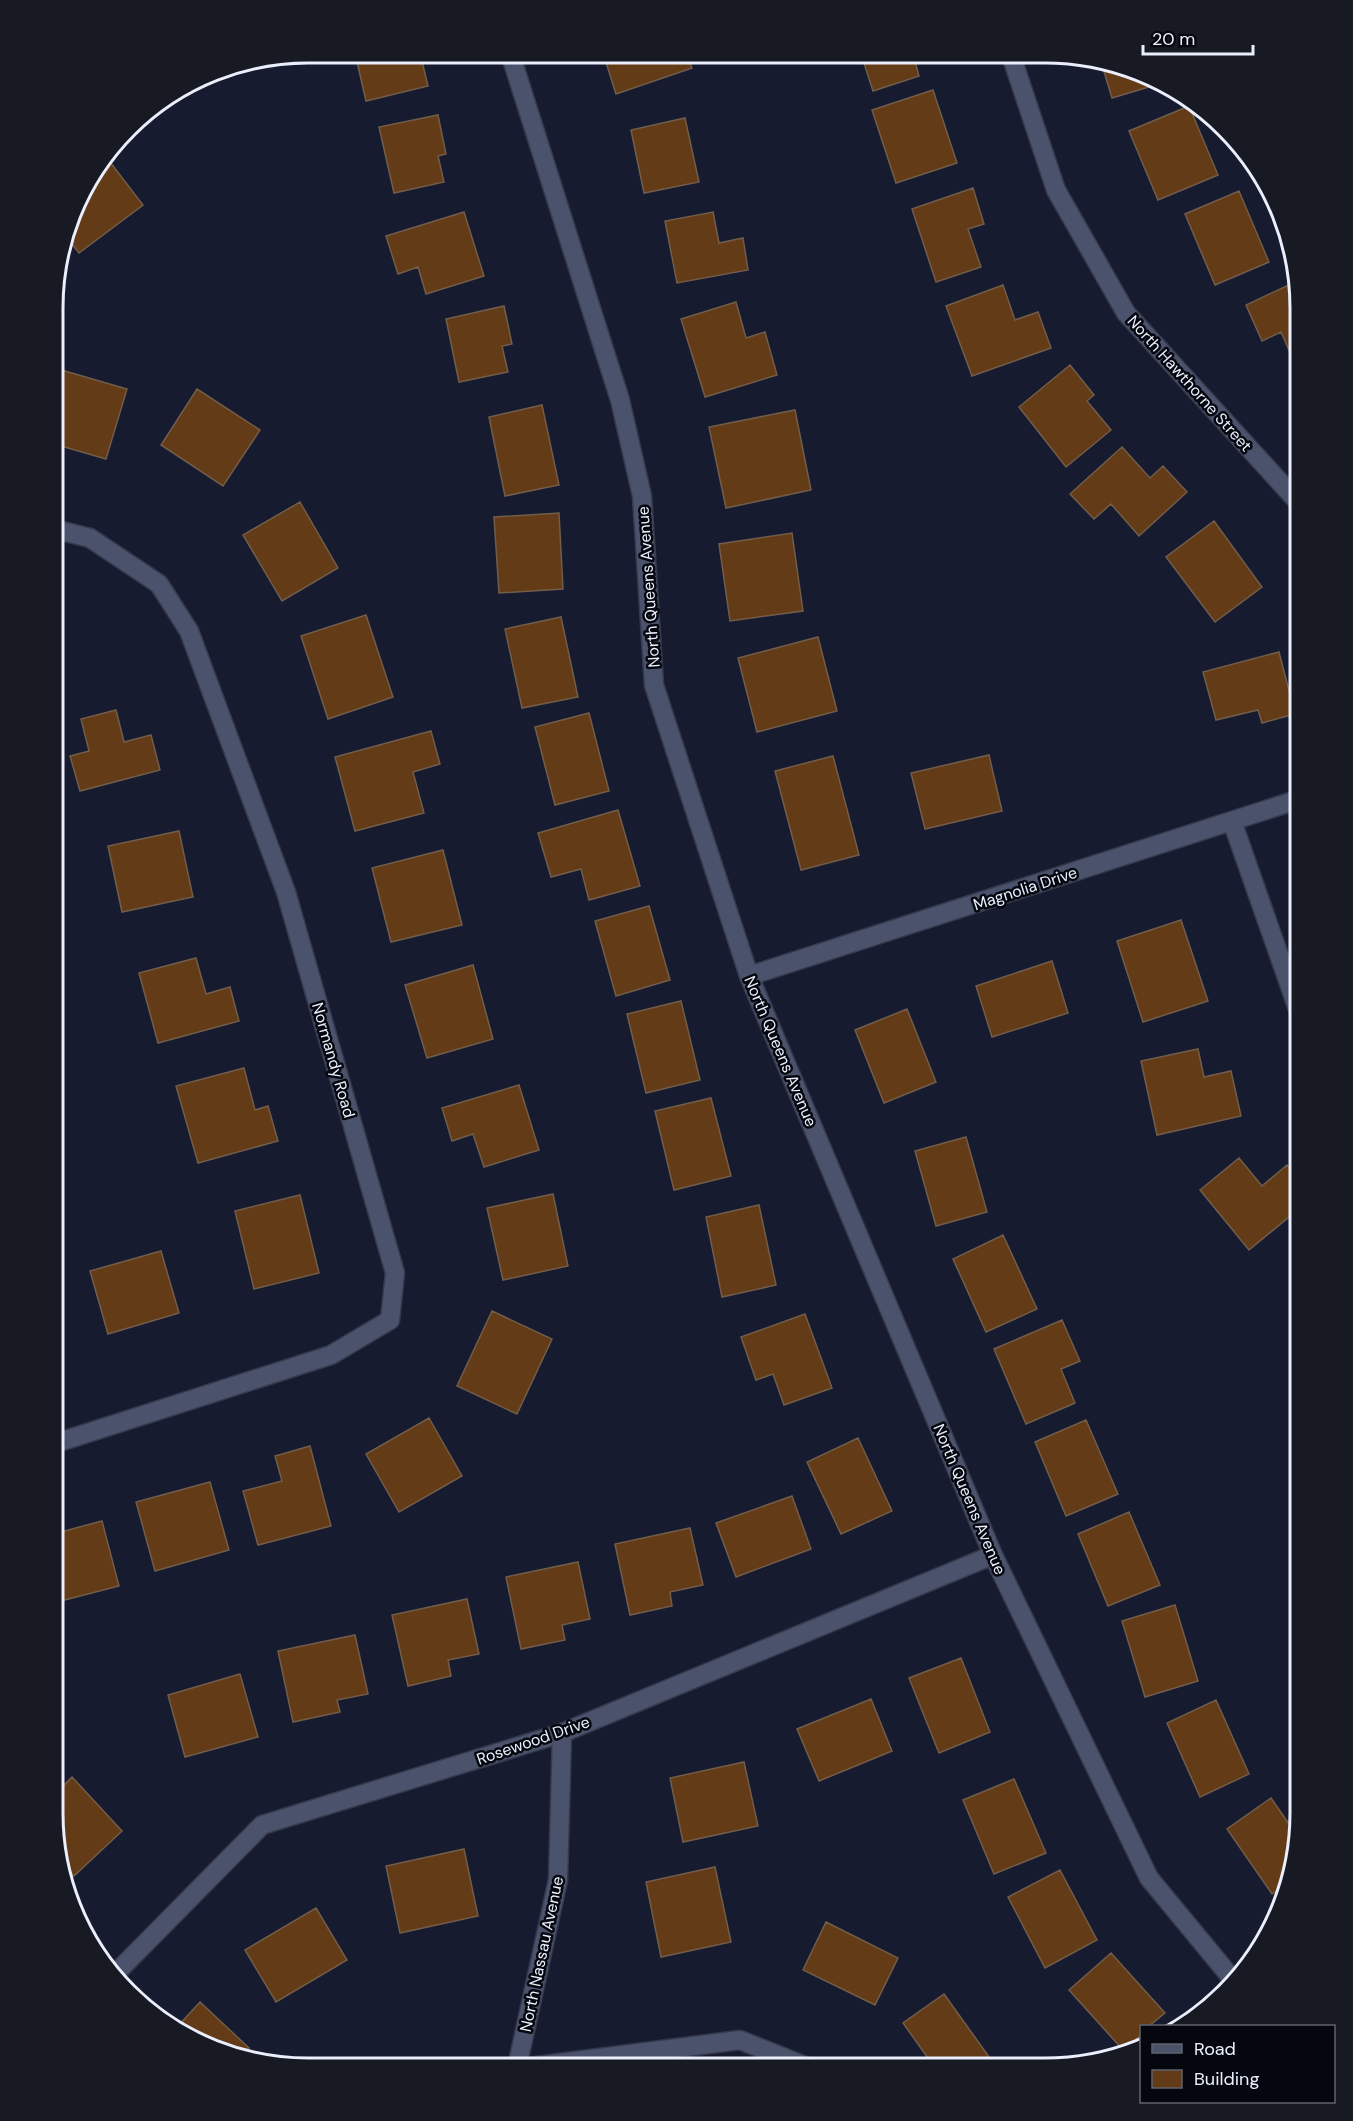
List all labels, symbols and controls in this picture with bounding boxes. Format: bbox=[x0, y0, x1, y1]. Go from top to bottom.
scale bar bbox=[1143, 18, 1252, 56]
text: 20 m bbox=[1152, 27, 1195, 51]
street label: North Hawthorne Street bbox=[1123, 311, 1257, 456]
street label: North Queens Avenue bbox=[632, 506, 665, 668]
street label: Magnolia Drive bbox=[971, 862, 1080, 915]
street label: North Queens Avenue bbox=[739, 973, 822, 1130]
street label: Normandy Road bbox=[307, 1000, 360, 1120]
street label: North Queens Avenue bbox=[928, 1421, 1011, 1578]
street label: Rosewood Drive bbox=[474, 1711, 593, 1770]
street label: North Nassau Avenue bbox=[515, 1874, 568, 2034]
legend bbox=[1140, 2025, 1335, 2103]
text: Road bbox=[1194, 2037, 1236, 2061]
text: Building bbox=[1194, 2067, 1259, 2091]

